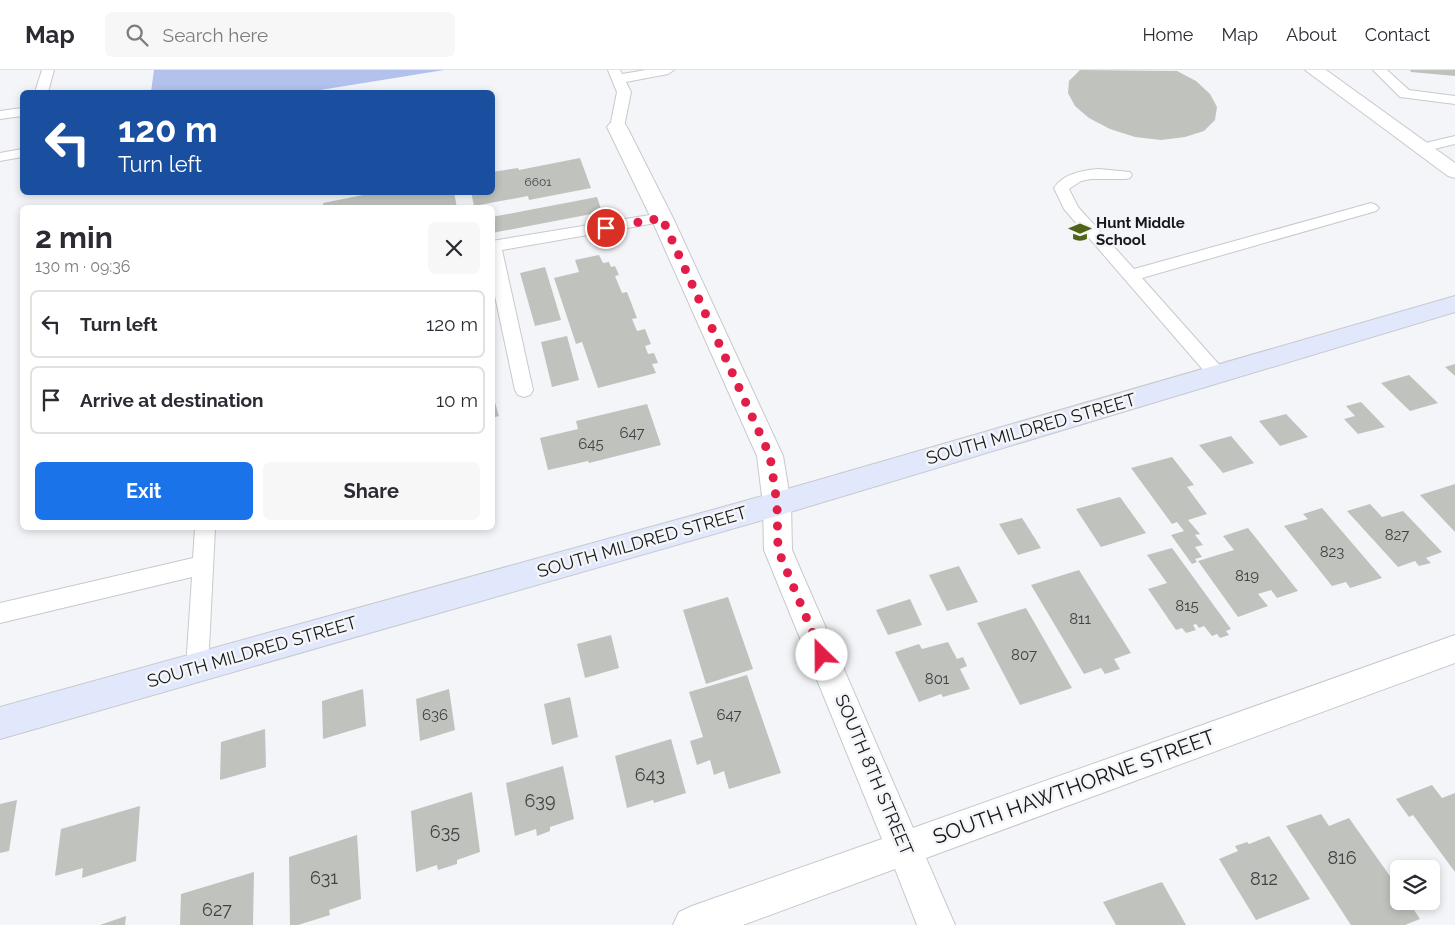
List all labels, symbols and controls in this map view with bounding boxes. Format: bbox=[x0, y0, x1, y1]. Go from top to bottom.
search box bbox=[105, 12, 455, 57]
text: Map bbox=[25, 20, 75, 49]
icon: search bbox=[123, 21, 151, 49]
text: Search here bbox=[163, 24, 268, 46]
text: Home bbox=[1142, 24, 1193, 45]
text: Map bbox=[1221, 24, 1258, 45]
text: About bbox=[1286, 24, 1337, 45]
text: Contact bbox=[1365, 24, 1430, 45]
text: 120 m bbox=[118, 109, 218, 150]
icon: left bbox=[35, 110, 100, 175]
text: Turn left bbox=[118, 151, 202, 177]
house number: 6601 bbox=[525, 175, 551, 189]
pin bbox=[585, 207, 627, 249]
icon: arrive bbox=[592, 214, 620, 242]
place label: Hunt Middle School bbox=[1096, 214, 1185, 249]
school or university icon: Hunt Middle School bbox=[1067, 219, 1093, 245]
text: 2 min bbox=[35, 220, 113, 255]
button: close bbox=[428, 222, 480, 274]
text: 130 m · 09:36 bbox=[35, 257, 131, 276]
icon: left bbox=[37, 310, 65, 338]
text: Turn left bbox=[80, 313, 157, 335]
text: 120 m bbox=[426, 313, 478, 335]
icon: arrive bbox=[37, 386, 65, 414]
street label: SOUTH MILDRED STREET bbox=[924, 388, 1138, 469]
text: Arrive at destination bbox=[80, 389, 264, 411]
text: 10 m bbox=[436, 389, 478, 411]
house number: 647 bbox=[619, 424, 645, 442]
house number: 645 bbox=[578, 435, 604, 453]
button: Exit bbox=[35, 462, 253, 520]
button: Share bbox=[263, 462, 480, 520]
street label: SOUTH MILDRED STREET bbox=[535, 501, 749, 582]
house number: 827 bbox=[1385, 526, 1409, 544]
house number: 823 bbox=[1320, 543, 1344, 561]
house number: 819 bbox=[1235, 567, 1259, 585]
house number: 815 bbox=[1175, 597, 1199, 615]
house number: 811 bbox=[1069, 610, 1091, 628]
street label: SOUTH MILDRED STREET bbox=[145, 611, 359, 692]
position arrow bbox=[795, 628, 847, 680]
house number: 807 bbox=[1011, 646, 1037, 664]
house number: 801 bbox=[925, 670, 950, 688]
street label: SOUTH 8TH STREET bbox=[831, 691, 918, 858]
house number: 636 bbox=[422, 706, 448, 724]
house number: 647 bbox=[716, 706, 742, 724]
street label: SOUTH HAWTHORNE STREET bbox=[929, 724, 1218, 849]
house number: 643 bbox=[635, 764, 665, 785]
house number: 639 bbox=[524, 790, 556, 811]
house number: 635 bbox=[430, 821, 460, 842]
house number: 816 bbox=[1327, 847, 1357, 868]
map controls bbox=[1390, 860, 1440, 910]
button: layers bbox=[1390, 860, 1440, 910]
house number: 631 bbox=[310, 867, 338, 888]
house number: 812 bbox=[1250, 868, 1278, 889]
house number: 627 bbox=[202, 899, 232, 920]

